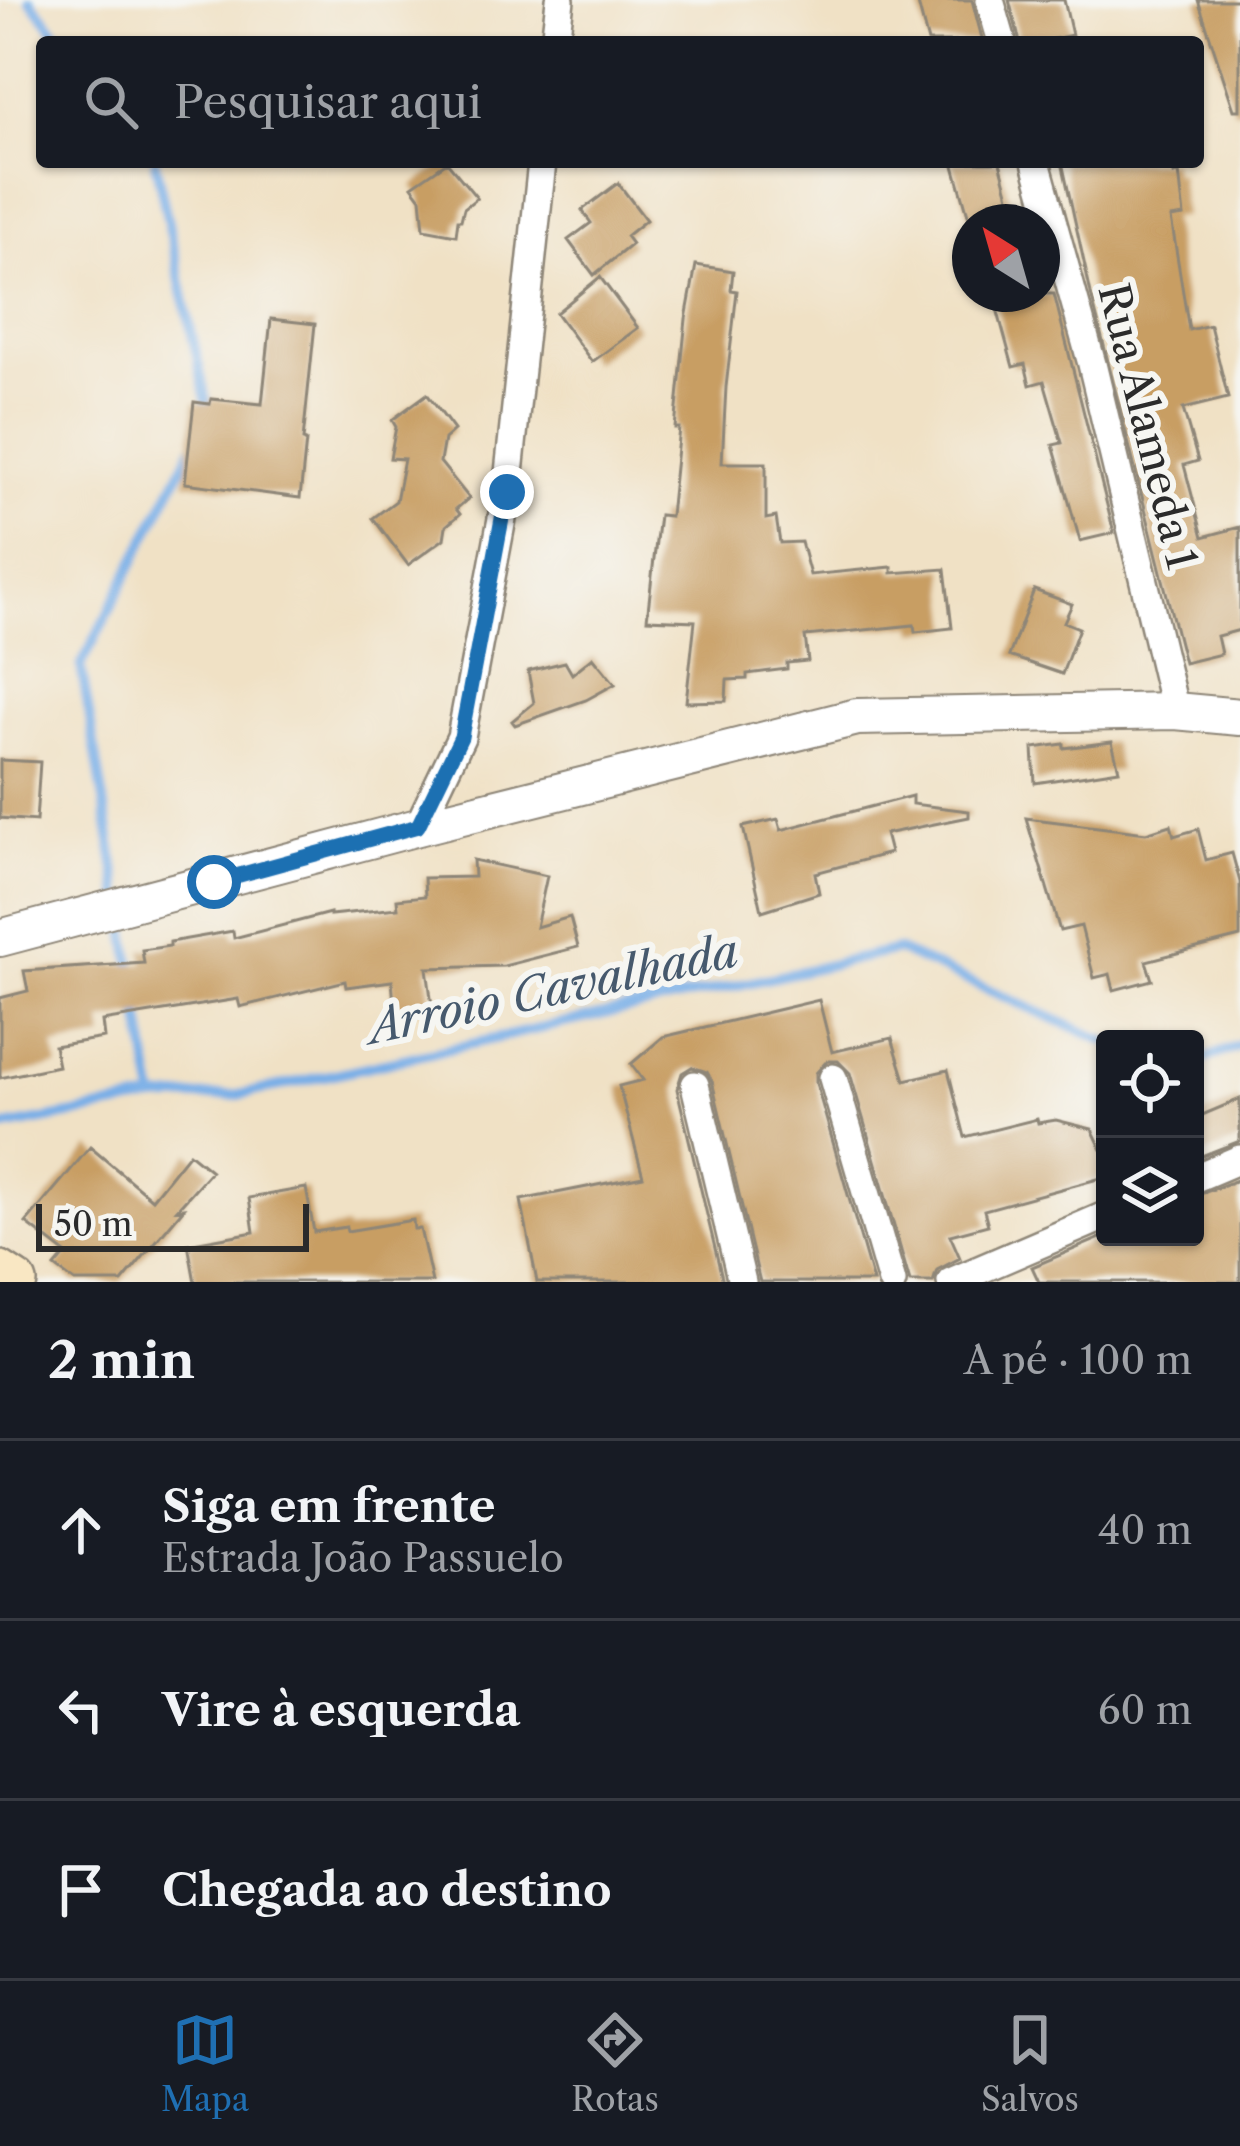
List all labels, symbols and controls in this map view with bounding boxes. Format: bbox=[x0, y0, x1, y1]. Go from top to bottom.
search box bbox=[36, 36, 1204, 168]
icon: search bbox=[78, 69, 144, 135]
text: Pesquisar aqui bbox=[174, 74, 482, 130]
north arrow bbox=[952, 204, 1060, 312]
street label: Rua Alameda 1 bbox=[1087, 278, 1209, 574]
route end bbox=[480, 465, 534, 519]
route start bbox=[187, 855, 241, 909]
water label: Arroio Cavalhada bbox=[357, 922, 743, 1057]
map controls bbox=[1096, 1030, 1204, 1246]
button: locate bbox=[1096, 1030, 1204, 1138]
button: layers bbox=[1096, 1138, 1204, 1246]
scale bar bbox=[36, 1198, 309, 1251]
text: 50 m bbox=[54, 1204, 132, 1245]
text: 2 min bbox=[48, 1329, 195, 1391]
text: A pé · 100 m bbox=[964, 1336, 1192, 1384]
text: Siga em frente bbox=[162, 1478, 495, 1534]
icon: ahead bbox=[48, 1497, 114, 1563]
text: 40 m bbox=[1098, 1506, 1192, 1554]
text: Estrada João Passuelo bbox=[162, 1534, 564, 1582]
icon: left bbox=[48, 1677, 114, 1743]
text: Vire à esquerda bbox=[162, 1682, 520, 1738]
text: 60 m bbox=[1098, 1686, 1192, 1734]
icon: arrive bbox=[48, 1857, 114, 1923]
text: Chegada ao destino bbox=[162, 1862, 612, 1918]
tab: Mapa bbox=[161, 2007, 249, 2120]
tab: Rotas bbox=[571, 2007, 659, 2120]
tab: Salvos bbox=[981, 2007, 1079, 2120]

